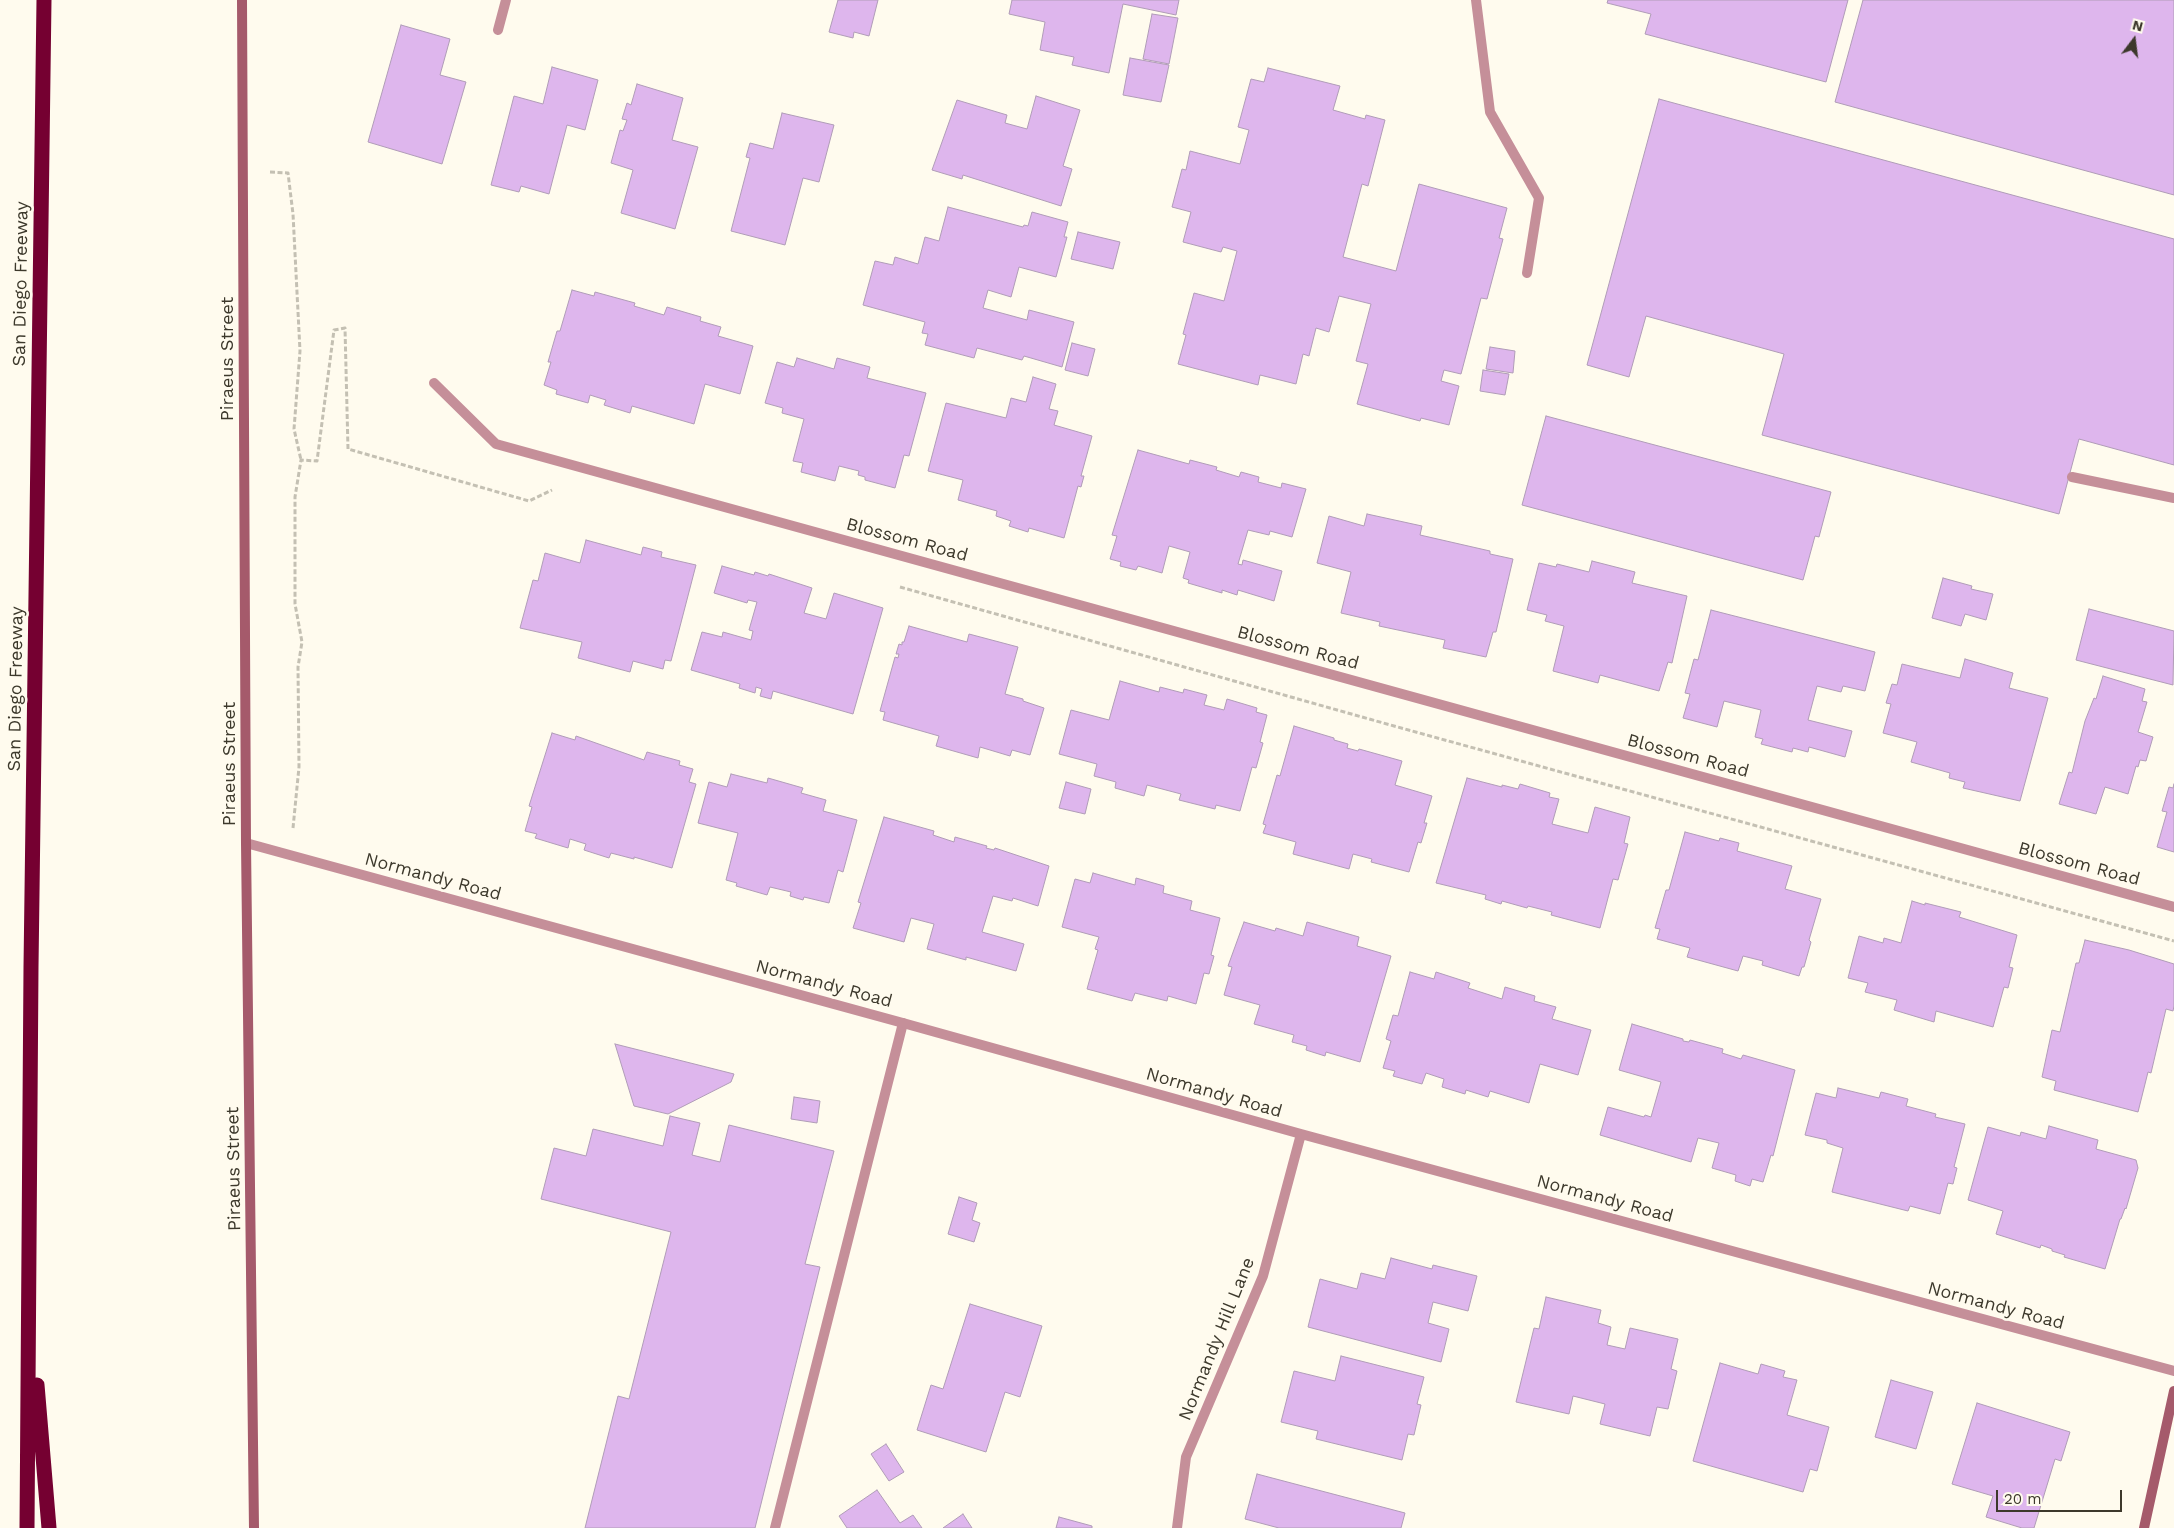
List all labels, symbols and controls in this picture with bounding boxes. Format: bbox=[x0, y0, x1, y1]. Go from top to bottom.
north arrow bbox=[2109, 15, 2159, 65]
text: N bbox=[2131, 16, 2145, 35]
street label: San Diego Freeway bbox=[9, 201, 33, 367]
street label: Piraeus Street bbox=[217, 297, 239, 421]
street label: Blossom Road bbox=[844, 513, 970, 567]
street label: San Diego Freeway bbox=[4, 606, 28, 772]
street label: Blossom Road bbox=[1235, 621, 1361, 675]
street label: Piraeus Street bbox=[219, 702, 241, 826]
street label: Blossom Road bbox=[1625, 729, 1751, 783]
street label: Blossom Road bbox=[2016, 837, 2142, 891]
street label: Normandy Road bbox=[362, 848, 504, 906]
street label: Normandy Road bbox=[753, 955, 895, 1013]
street label: Normandy Road bbox=[1144, 1063, 1284, 1123]
street label: Piraeus Street bbox=[222, 1107, 246, 1231]
street label: Normandy Road bbox=[1534, 1170, 1676, 1228]
street label: Normandy Hill Lane bbox=[1174, 1254, 1260, 1424]
street label: Normandy Road bbox=[1925, 1277, 2067, 1335]
scale bar bbox=[1999, 1480, 2125, 1512]
text: 20 m bbox=[2004, 1490, 2042, 1508]

